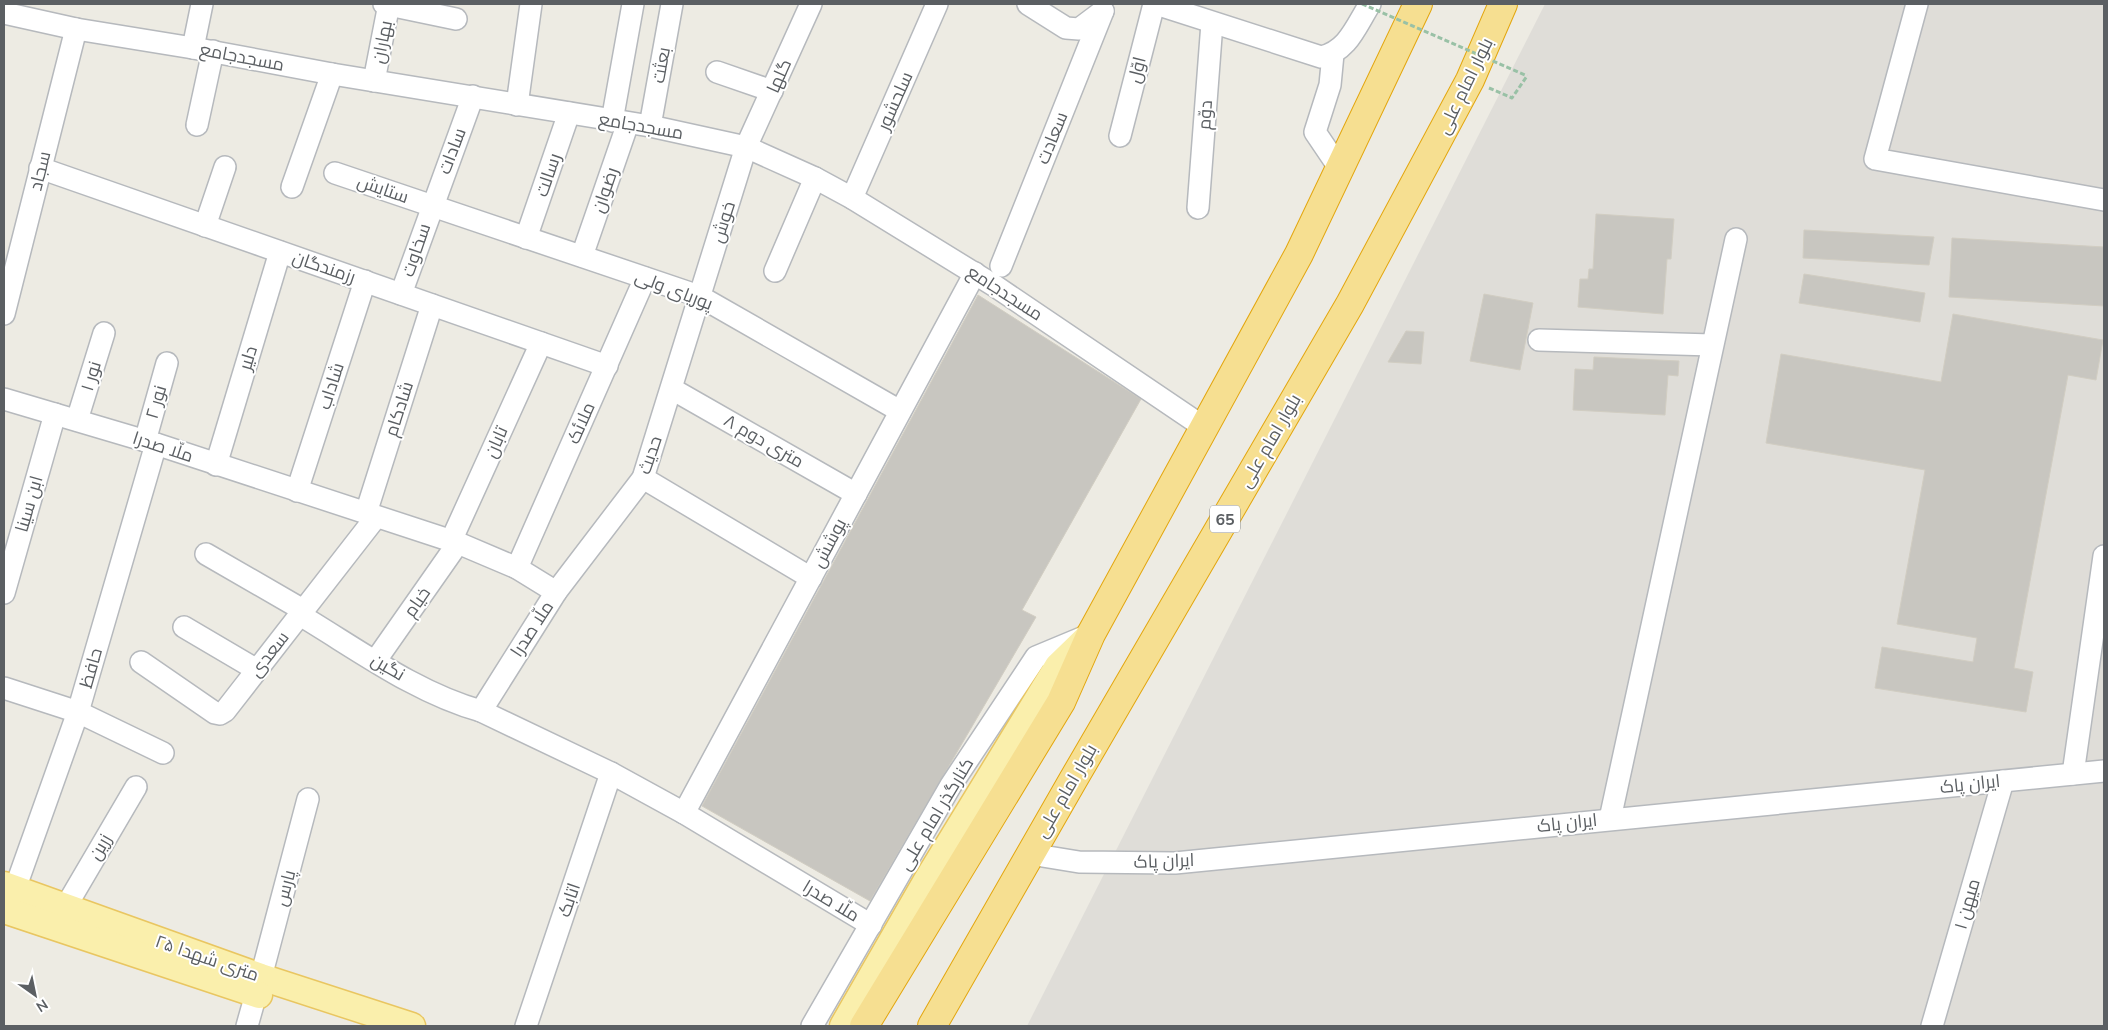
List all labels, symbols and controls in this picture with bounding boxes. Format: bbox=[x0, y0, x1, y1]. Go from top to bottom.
street label: بهاران bbox=[366, 18, 398, 66]
street label: بلوار امام علی bbox=[1431, 34, 1499, 138]
street label: مسجدجامع bbox=[198, 37, 286, 77]
street label: بعثت bbox=[646, 45, 676, 85]
street label: اوّل bbox=[1122, 54, 1152, 86]
street label: گلها bbox=[761, 55, 797, 97]
street label: سلحشور bbox=[871, 68, 919, 135]
street label: دوّم bbox=[1192, 99, 1218, 131]
street label: مسجدجامع bbox=[597, 107, 685, 145]
street label: سعادت bbox=[1031, 108, 1073, 168]
street label: سادات bbox=[432, 124, 472, 178]
street label: سجاد bbox=[24, 149, 56, 193]
street label: رسالت bbox=[529, 150, 567, 200]
street label: رضوان bbox=[586, 164, 624, 216]
street label: ستایش bbox=[354, 169, 412, 209]
street label: خوش bbox=[705, 198, 741, 246]
street label: سخاوت bbox=[396, 220, 436, 280]
street label: رزمندگان bbox=[289, 245, 359, 289]
street label: مسجدجامع bbox=[963, 260, 1047, 326]
street label: پوریای ولی bbox=[632, 264, 717, 316]
street label: دلیر bbox=[233, 343, 263, 374]
street label: نور ۱ bbox=[75, 358, 107, 394]
street label: شاداب bbox=[312, 359, 350, 413]
street label: شادکام bbox=[379, 378, 419, 440]
street label: نور ۲ bbox=[140, 382, 172, 422]
street label: بلوار امام علی bbox=[1233, 390, 1307, 492]
street label: ملائک bbox=[561, 398, 601, 448]
street label: ۸ متری دوم bbox=[720, 408, 808, 474]
street label: تابان bbox=[478, 422, 514, 462]
street label: ملّا صدرا bbox=[130, 426, 196, 468]
street label: حدیث bbox=[632, 433, 668, 477]
street label: ابن سینا bbox=[10, 473, 48, 535]
road number: 65 bbox=[1210, 506, 1240, 532]
street label: پوشش bbox=[806, 514, 852, 572]
street label: خیام bbox=[398, 582, 436, 622]
street label: ملّا صدرا bbox=[505, 596, 559, 662]
street label: سعدی bbox=[244, 626, 294, 682]
street label: حافظ bbox=[74, 645, 108, 691]
street label: نگین bbox=[367, 648, 409, 686]
street label: بلوار امام علی bbox=[1029, 740, 1103, 842]
street label: کنارگذر امام علی bbox=[893, 753, 979, 875]
street label: ایران پاک bbox=[1939, 769, 2001, 799]
street label: ایران پاک bbox=[1536, 808, 1598, 838]
street label: زرین bbox=[83, 829, 117, 865]
street label: ایران پاک bbox=[1133, 848, 1195, 874]
street label: پارس bbox=[269, 867, 301, 909]
street label: ملّا صدرا bbox=[798, 875, 864, 927]
street label: میهن ۱ bbox=[1948, 876, 1986, 932]
street label: اتابک bbox=[552, 880, 586, 920]
street label: ۲۵ متری شهدا bbox=[152, 929, 262, 987]
north arrow bbox=[10, 970, 60, 1020]
text: N bbox=[32, 995, 51, 1016]

